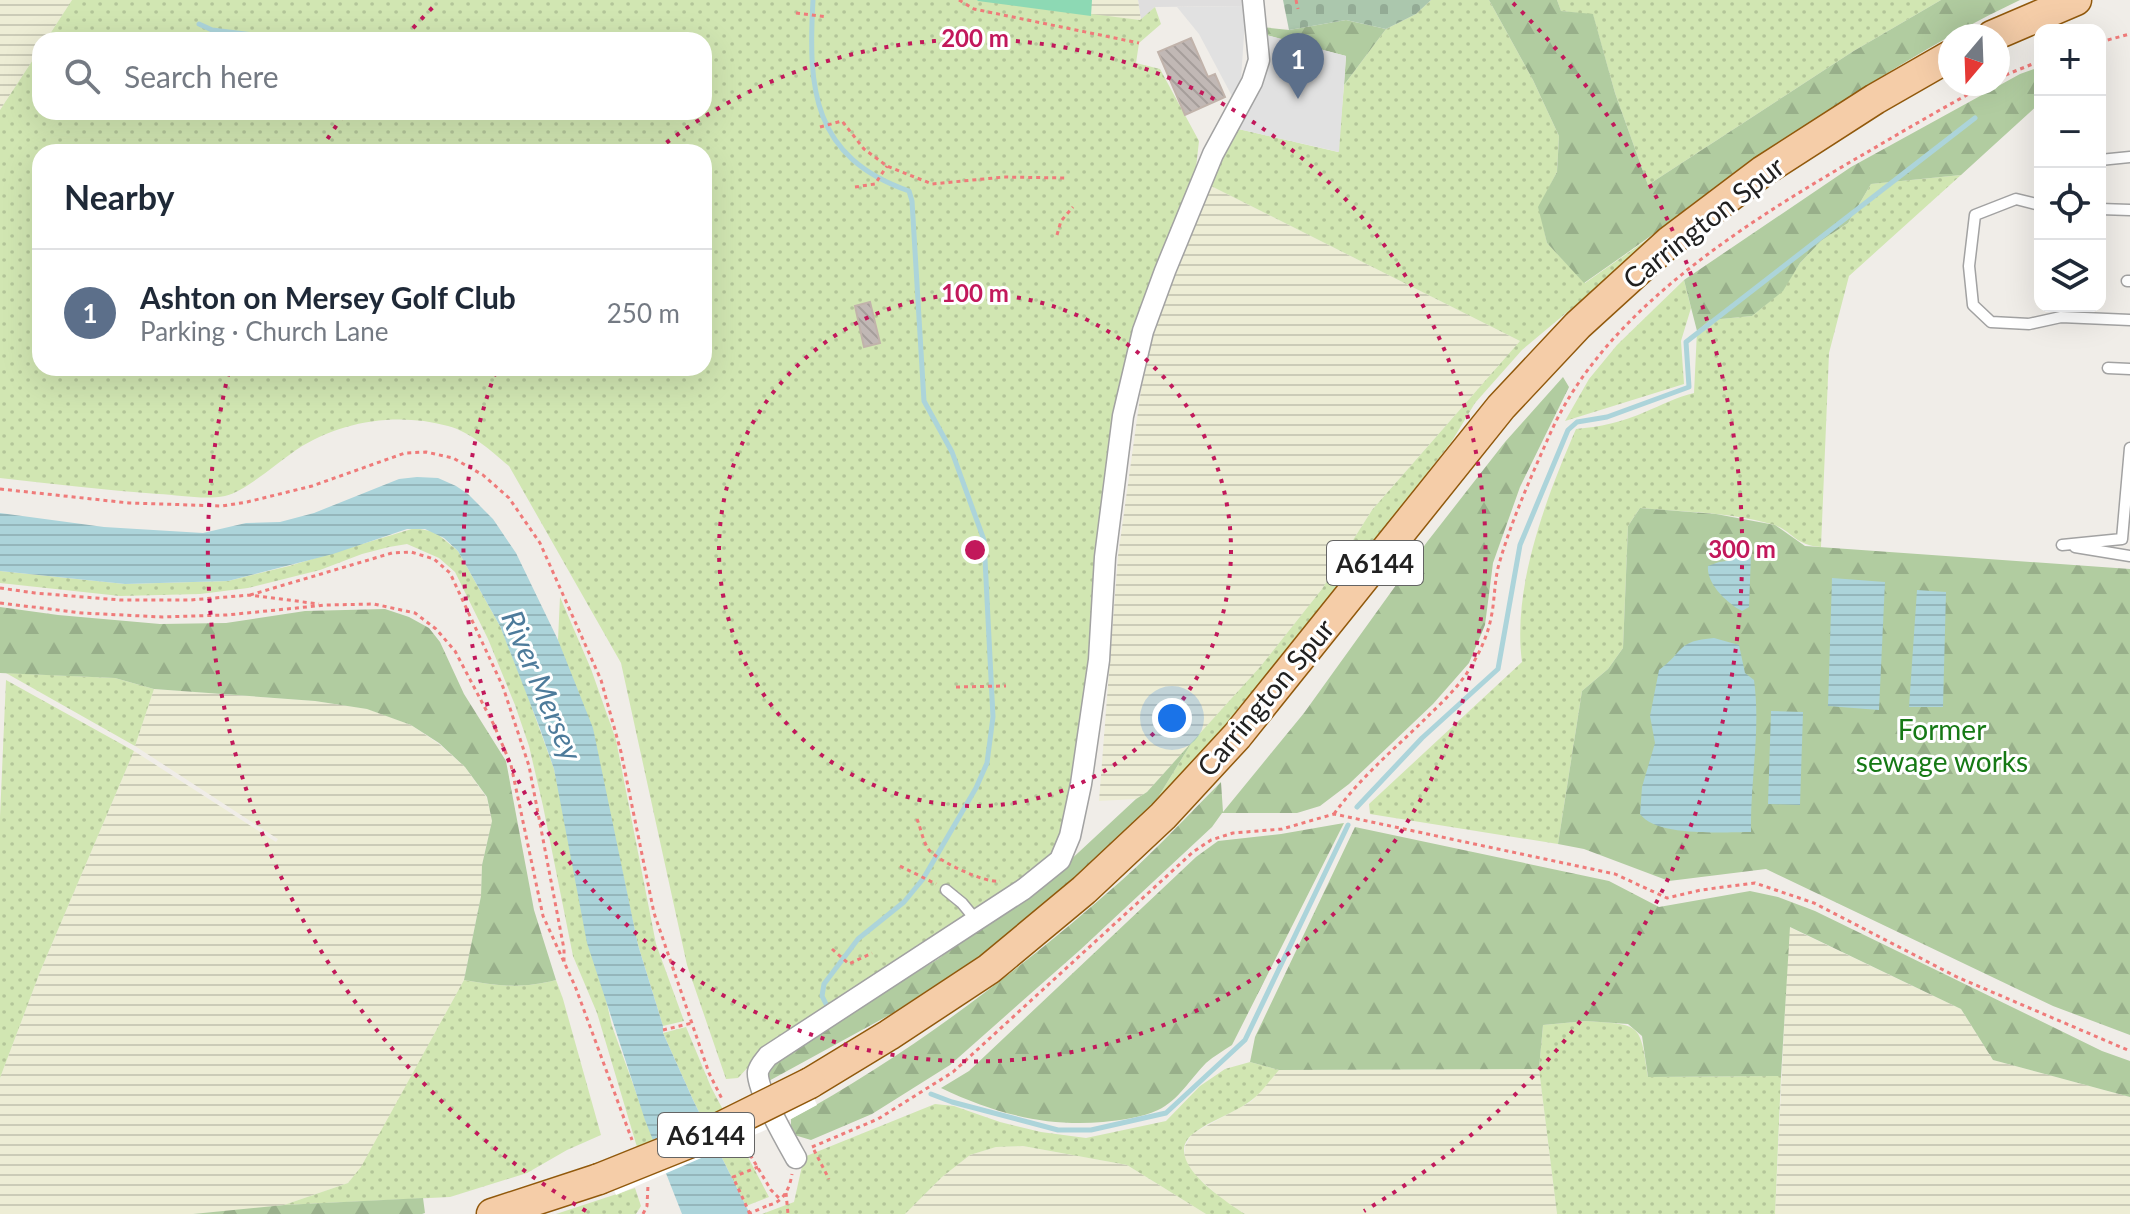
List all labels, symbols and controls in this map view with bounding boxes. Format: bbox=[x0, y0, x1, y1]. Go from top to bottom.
text: 200 m bbox=[941, 23, 1009, 52]
north arrow bbox=[1938, 24, 2010, 96]
map controls bbox=[2034, 24, 2106, 312]
button: + bbox=[2034, 24, 2106, 96]
search box bbox=[32, 32, 712, 120]
pin: 1 bbox=[1272, 33, 1324, 99]
icon: search bbox=[60, 54, 104, 98]
text: Search here bbox=[124, 58, 279, 94]
button: − bbox=[2034, 96, 2106, 168]
street label: Carrington Spur bbox=[1616, 149, 1790, 295]
button: locate bbox=[2034, 168, 2106, 240]
text: Nearby bbox=[64, 176, 175, 217]
button: layers bbox=[2034, 240, 2106, 312]
text: 100 m bbox=[941, 278, 1009, 307]
text: Ashton on Mersey Golf Club bbox=[140, 279, 516, 315]
text: 1 bbox=[82, 297, 98, 329]
text: 250 m bbox=[607, 297, 680, 329]
text: Parking · Church Lane bbox=[140, 315, 389, 347]
text: 300 m bbox=[1708, 534, 1776, 563]
centre of rings bbox=[961, 536, 989, 564]
road number: A6144 bbox=[1327, 541, 1423, 585]
water label: River Mersey bbox=[495, 604, 591, 766]
street label: Carrington Spur bbox=[1189, 611, 1341, 783]
your location bbox=[1152, 698, 1192, 738]
park label: Former sewage works bbox=[1856, 712, 2028, 778]
road number: A6144 bbox=[658, 1113, 754, 1157]

